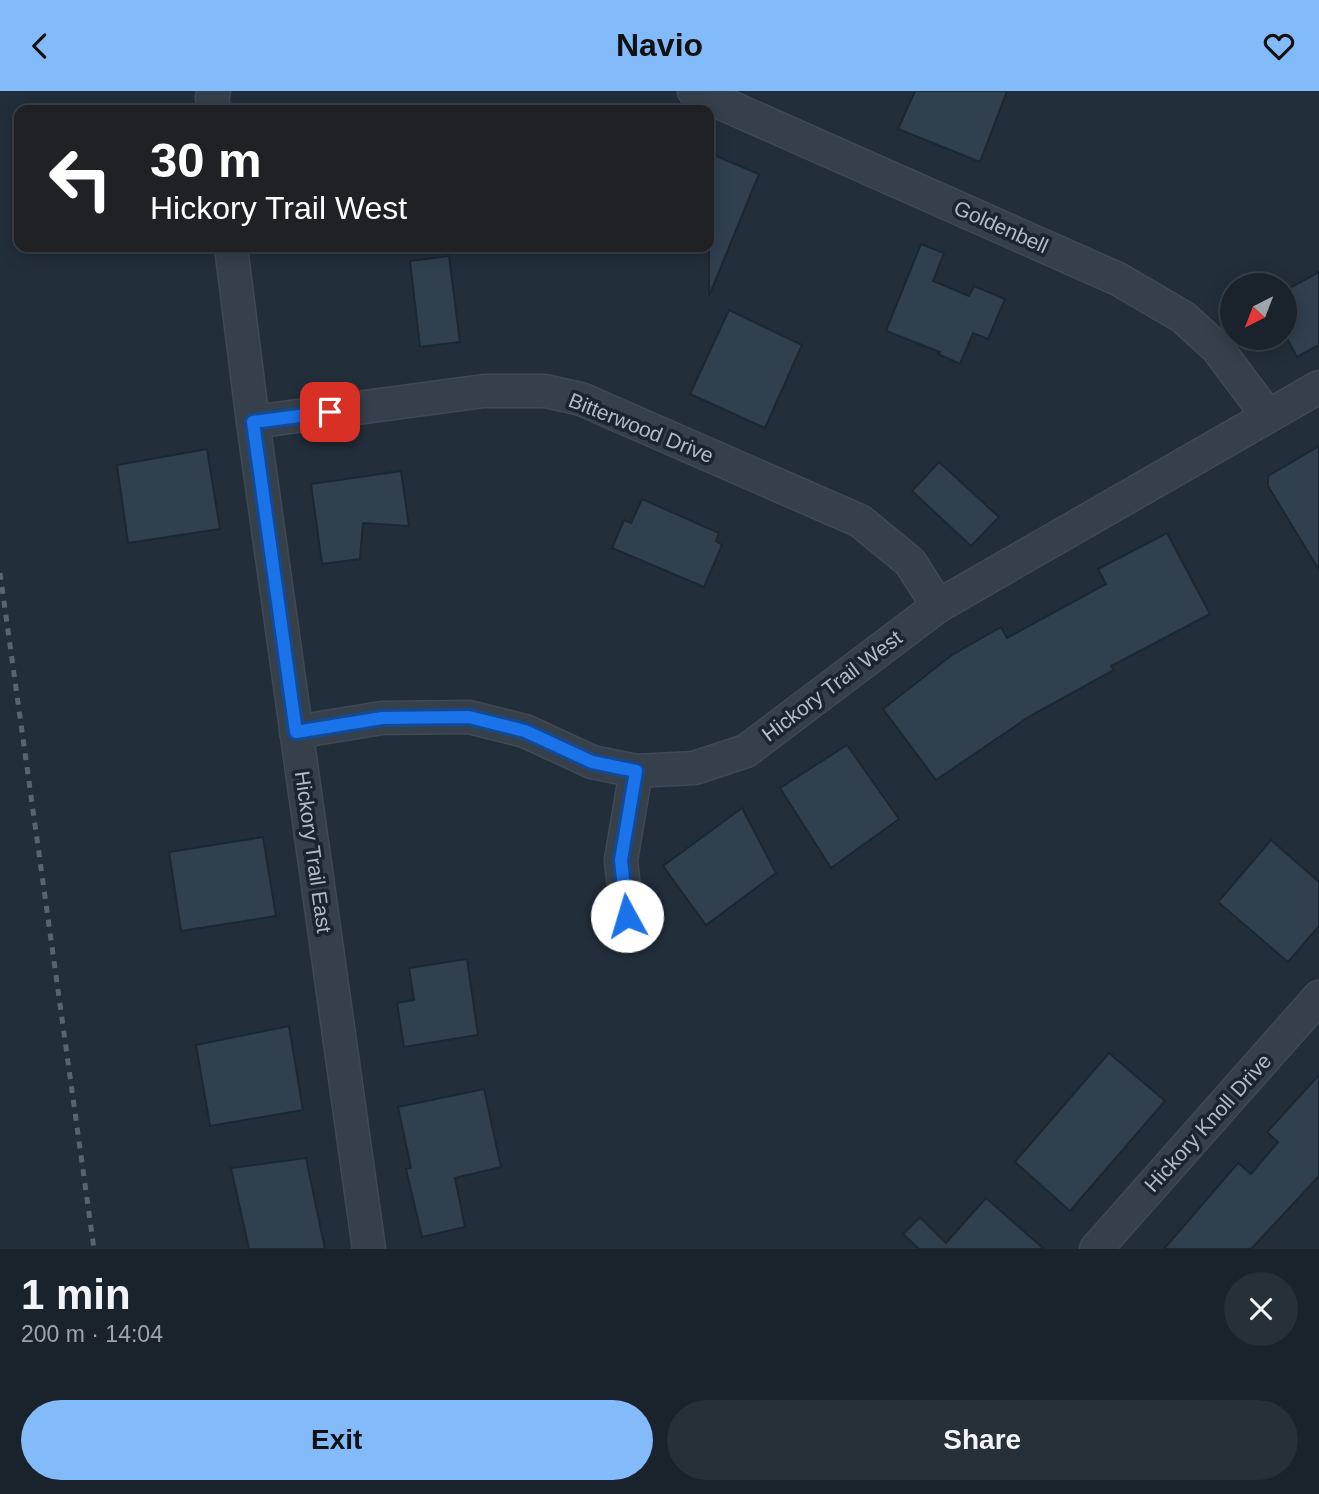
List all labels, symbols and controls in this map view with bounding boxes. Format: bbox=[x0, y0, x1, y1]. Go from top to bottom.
icon: back bbox=[21, 27, 59, 65]
text: Navio bbox=[616, 27, 703, 63]
icon: heart bbox=[1260, 27, 1298, 65]
icon: left bbox=[35, 133, 126, 224]
text: 30 m bbox=[150, 133, 262, 187]
text: Hickory Trail West bbox=[150, 190, 407, 226]
street label: Goldenbell bbox=[951, 196, 1052, 257]
north arrow bbox=[1220, 273, 1297, 350]
map controls bbox=[1220, 273, 1297, 350]
pin bbox=[300, 382, 360, 442]
street label: Bitterwood Drive bbox=[565, 388, 717, 467]
icon: arrive bbox=[311, 393, 349, 431]
street label: Hickory Trail West bbox=[757, 626, 906, 746]
street label: Hickory Trail East bbox=[291, 769, 336, 935]
position arrow bbox=[590, 879, 664, 953]
street label: Hickory Knoll Drive bbox=[1140, 1049, 1276, 1196]
text: 1 min bbox=[21, 1271, 131, 1318]
button: close bbox=[1224, 1272, 1298, 1346]
text: 200 m · 14:04 bbox=[21, 1321, 163, 1347]
button: Exit bbox=[21, 1400, 653, 1480]
button: Share bbox=[667, 1400, 1298, 1480]

